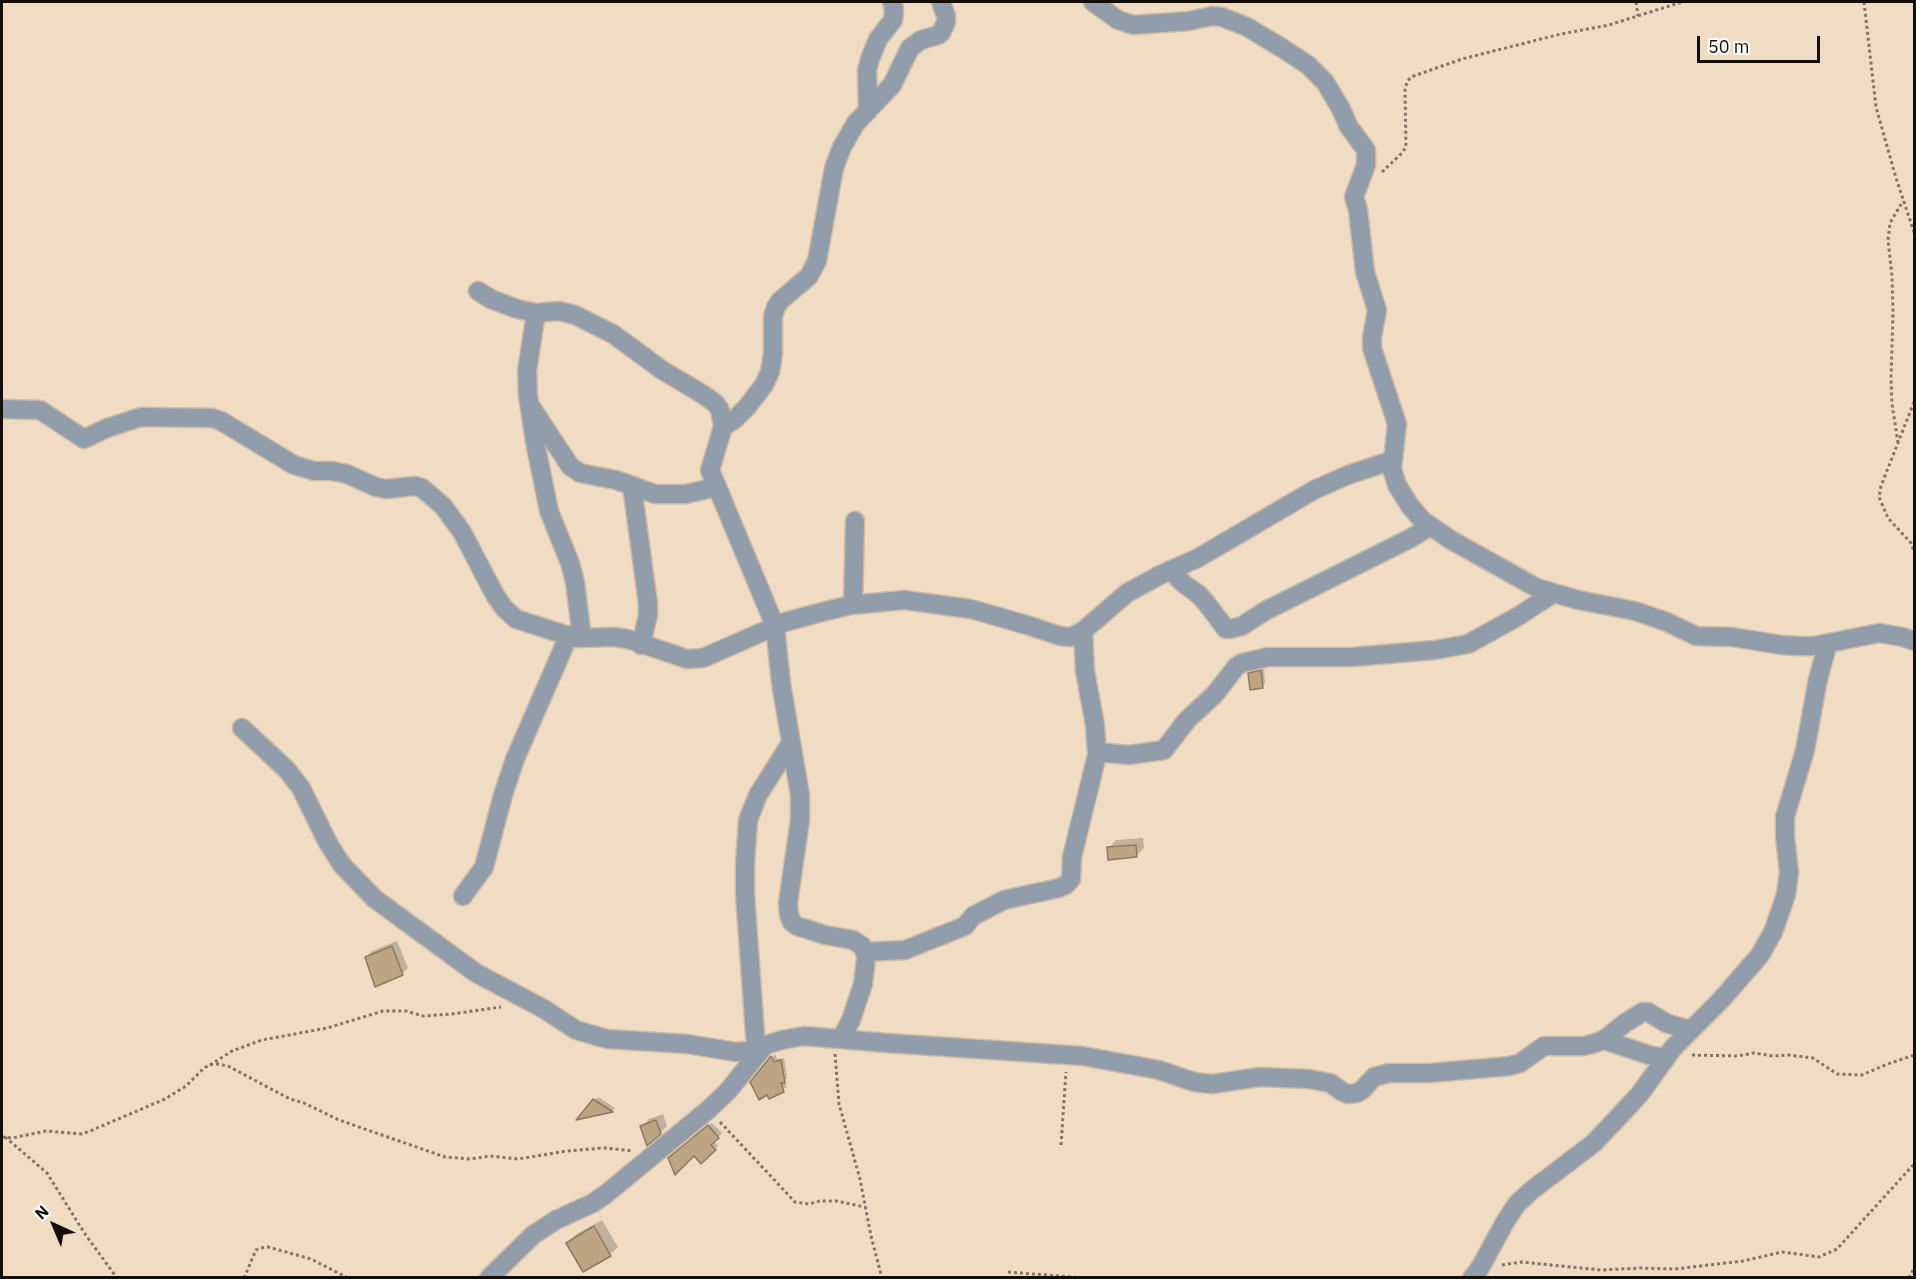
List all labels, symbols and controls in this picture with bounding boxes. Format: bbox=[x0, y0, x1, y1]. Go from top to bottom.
scale bar bbox=[1700, 24, 1823, 62]
text: 50 m bbox=[1708, 35, 1750, 58]
north arrow bbox=[24, 1195, 84, 1255]
text: N bbox=[30, 1201, 53, 1223]

